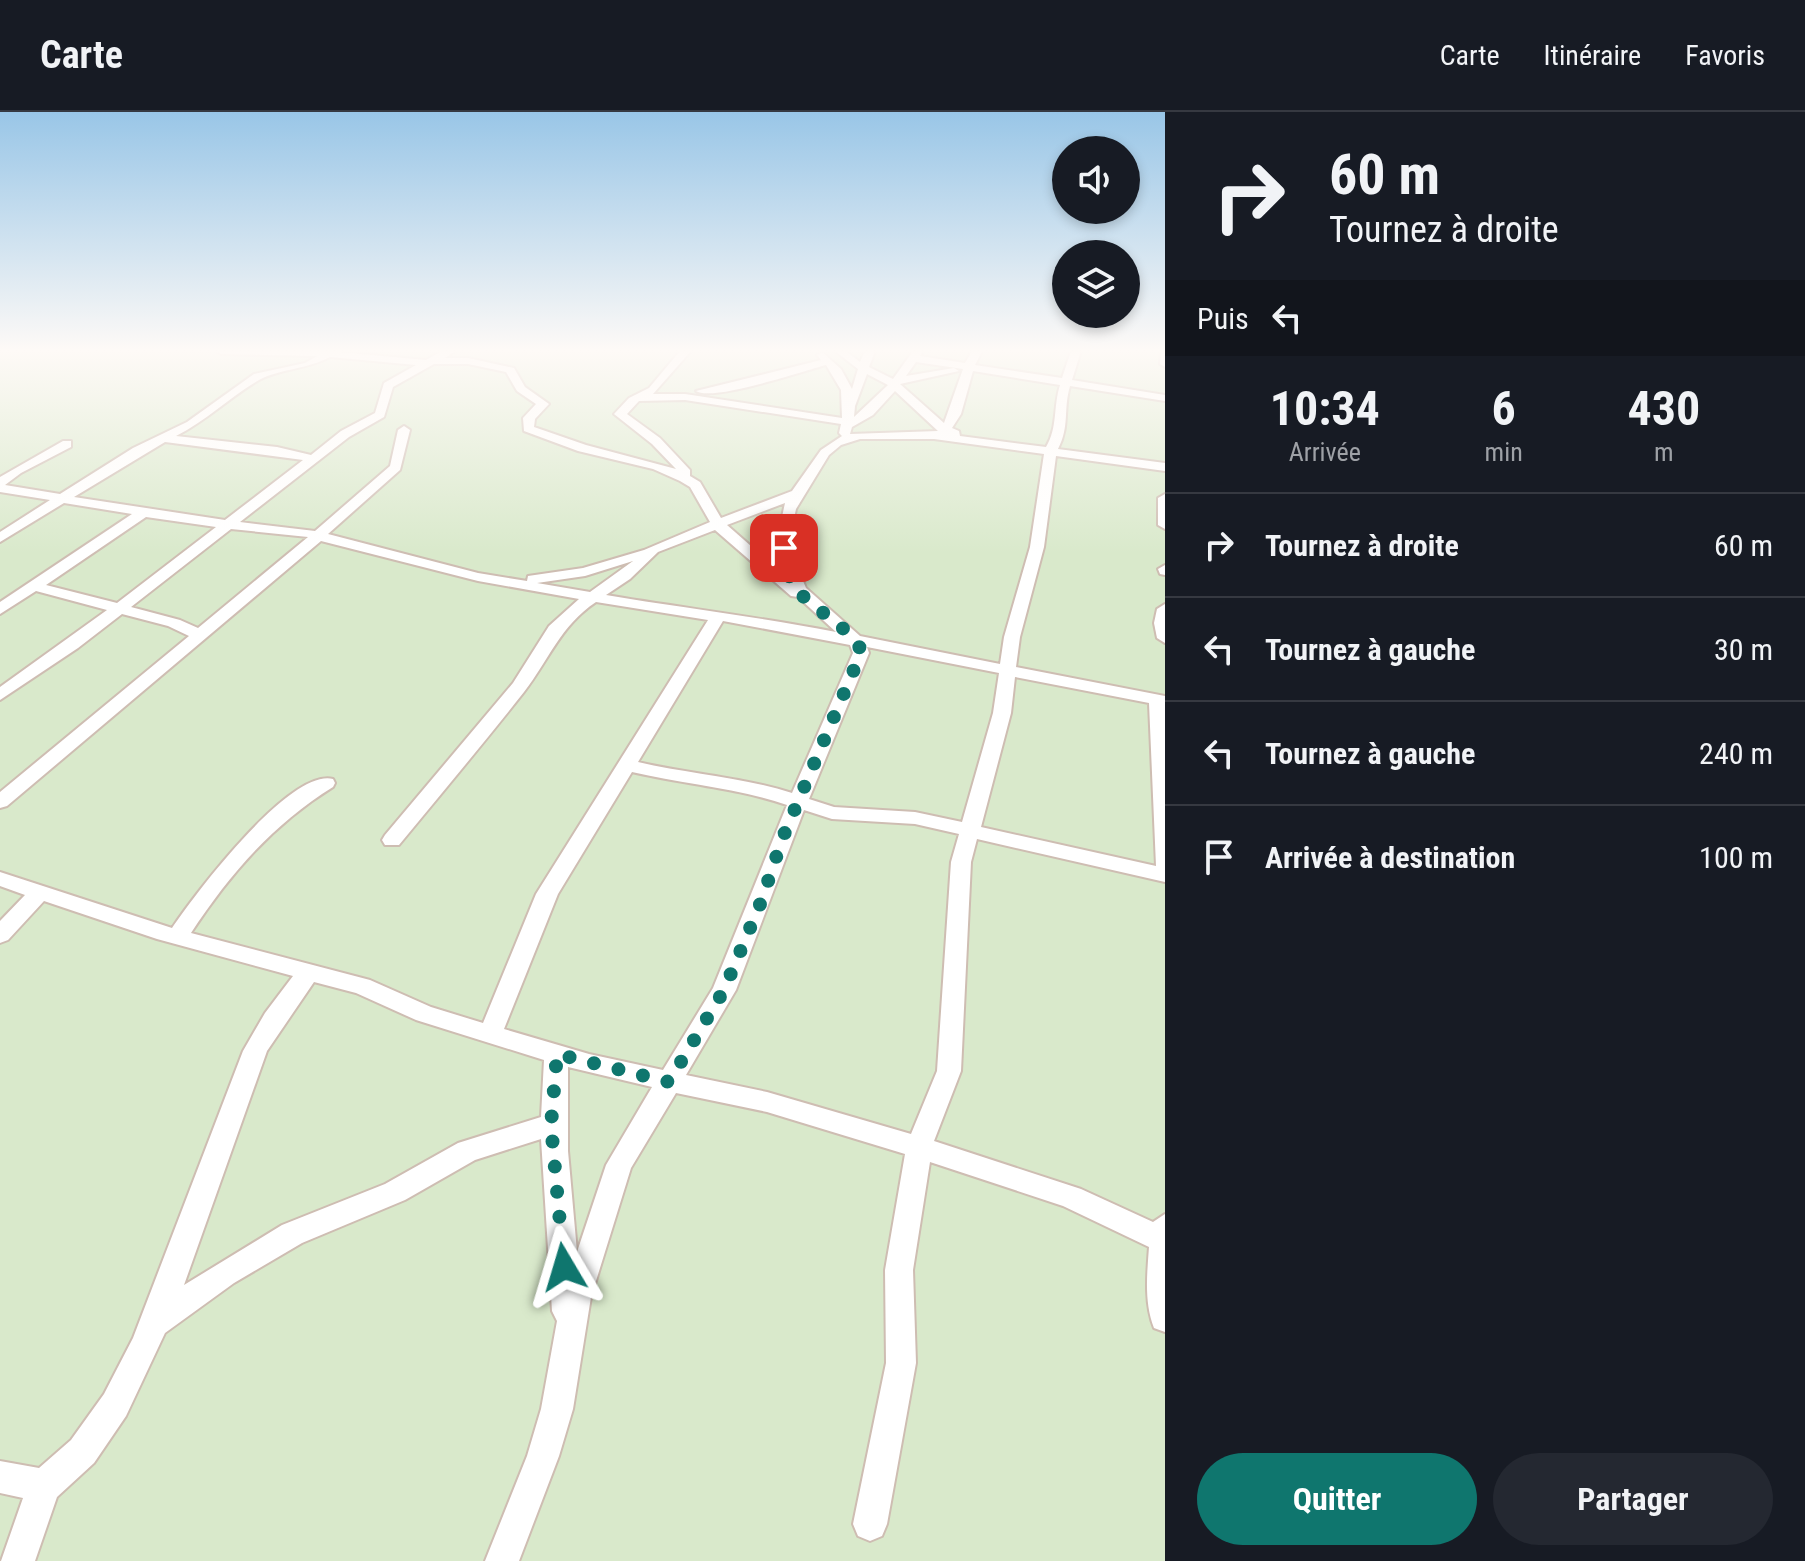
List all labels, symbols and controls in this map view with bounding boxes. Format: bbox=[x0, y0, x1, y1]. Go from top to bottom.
text: Carte bbox=[40, 33, 123, 77]
text: Carte bbox=[1440, 39, 1500, 72]
text: Itinéraire bbox=[1544, 39, 1641, 72]
text: Favoris bbox=[1685, 39, 1765, 72]
map controls bbox=[1052, 136, 1140, 328]
button: sound bbox=[1052, 136, 1140, 224]
text: 60 m bbox=[1329, 142, 1440, 208]
icon: right bbox=[1197, 144, 1301, 248]
text: Tournez à droite bbox=[1329, 209, 1559, 251]
button: layers bbox=[1052, 240, 1140, 328]
icon: left bbox=[1265, 296, 1309, 340]
text: Puis bbox=[1197, 301, 1249, 336]
text: 10:34 bbox=[1270, 380, 1380, 437]
text: 6 bbox=[1492, 380, 1516, 437]
text: 430 bbox=[1627, 380, 1700, 437]
text: Arrivée bbox=[1289, 437, 1361, 467]
text: min bbox=[1485, 437, 1523, 467]
text: m bbox=[1654, 437, 1674, 467]
pin bbox=[750, 514, 818, 582]
icon: right bbox=[1197, 523, 1241, 567]
icon: arrive bbox=[762, 526, 806, 570]
text: Tournez à droite bbox=[1265, 528, 1459, 563]
text: 60 m bbox=[1714, 528, 1773, 563]
icon: left bbox=[1197, 627, 1241, 671]
text: Tournez à gauche bbox=[1265, 632, 1475, 667]
text: 30 m bbox=[1714, 632, 1773, 667]
icon: left bbox=[1197, 731, 1241, 775]
text: Tournez à gauche bbox=[1265, 736, 1475, 771]
text: 240 m bbox=[1699, 736, 1773, 771]
icon: arrive bbox=[1197, 835, 1241, 879]
text: Arrivée à destination bbox=[1265, 840, 1515, 875]
text: 100 m bbox=[1699, 840, 1773, 875]
position arrow bbox=[522, 1225, 606, 1309]
button: Quitter bbox=[1197, 1453, 1477, 1545]
button: Partager bbox=[1493, 1453, 1773, 1545]

